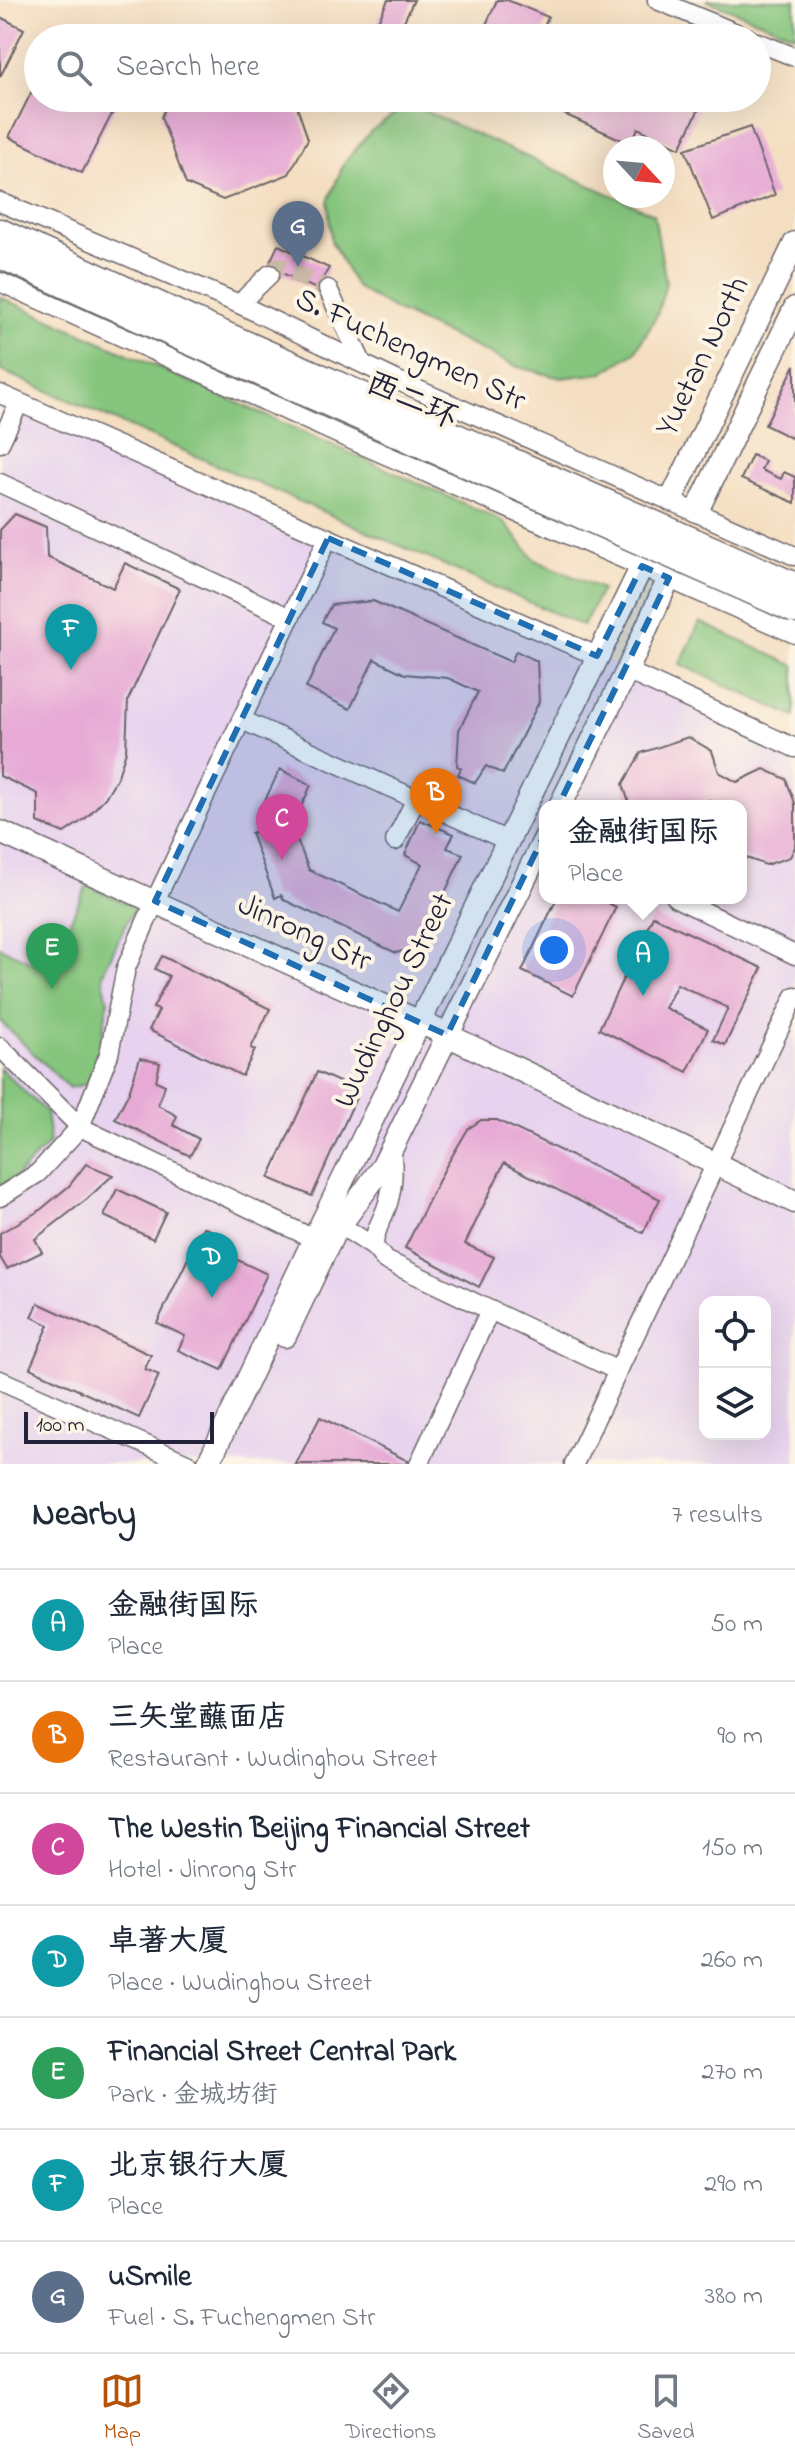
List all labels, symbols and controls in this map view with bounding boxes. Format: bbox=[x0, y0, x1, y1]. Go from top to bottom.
search box bbox=[24, 24, 771, 112]
icon: search bbox=[52, 46, 96, 90]
text: Search here bbox=[116, 46, 260, 90]
north arrow bbox=[603, 136, 675, 208]
pin: G bbox=[272, 201, 324, 267]
street label: Yuetan North bbox=[645, 269, 763, 445]
street label: S. Fuchengmen Str bbox=[287, 277, 533, 425]
street label: 西二环 bbox=[358, 361, 464, 443]
pin: F bbox=[45, 604, 97, 670]
pin: B bbox=[410, 768, 462, 834]
pin: C bbox=[256, 794, 308, 860]
popup bbox=[539, 800, 747, 904]
text: 金融街国际 bbox=[568, 812, 718, 856]
text: Place bbox=[568, 856, 623, 894]
street label: Jinrong Str bbox=[229, 882, 379, 986]
street label: Wudinghou Street bbox=[323, 885, 468, 1117]
pin: E bbox=[26, 923, 78, 989]
your location bbox=[534, 930, 574, 970]
pin: A bbox=[617, 930, 669, 996]
pin: D bbox=[186, 1232, 238, 1298]
map controls bbox=[699, 1296, 771, 1440]
button: locate bbox=[699, 1296, 771, 1368]
button: layers bbox=[699, 1368, 771, 1440]
scale bar bbox=[24, 1408, 214, 1444]
text: 100 m bbox=[36, 1410, 85, 1442]
text: Nearby bbox=[32, 1491, 136, 1541]
text: 7 results bbox=[672, 1497, 763, 1535]
text: 金融街国际 bbox=[108, 1585, 258, 1629]
text: A bbox=[50, 1606, 66, 1644]
text: 50 m bbox=[710, 1606, 763, 1644]
text: Place bbox=[108, 1629, 163, 1667]
text: 三矢堂蘸面店 bbox=[108, 1697, 288, 1741]
text: B bbox=[49, 1718, 67, 1756]
text: 90 m bbox=[717, 1718, 763, 1756]
text: Restaurant · Wudinghou Street bbox=[108, 1741, 437, 1779]
text: The Westin Beijing Financial Street bbox=[108, 1808, 530, 1852]
text: C bbox=[51, 1830, 65, 1868]
text: 150 m bbox=[702, 1830, 763, 1868]
text: Hotel · Jinrong Str bbox=[108, 1852, 296, 1890]
text: 卓著大厦 bbox=[108, 1921, 228, 1965]
text: D bbox=[48, 1942, 68, 1980]
text: 260 m bbox=[701, 1942, 763, 1980]
text: Place · Wudinghou Street bbox=[108, 1965, 372, 2003]
text: Financial Street Central Park bbox=[108, 2031, 456, 2075]
text: E bbox=[50, 2054, 66, 2092]
text: 270 m bbox=[701, 2054, 763, 2092]
text: Park · 金城坊街 bbox=[108, 2077, 278, 2115]
text: 北京银行大厦 bbox=[108, 2145, 288, 2189]
text: F bbox=[50, 2166, 66, 2204]
text: 290 m bbox=[704, 2166, 763, 2204]
text: Place bbox=[108, 2189, 163, 2227]
text: uSmile bbox=[108, 2256, 192, 2300]
text: G bbox=[50, 2278, 66, 2316]
text: 380 m bbox=[705, 2278, 763, 2316]
text: Fuel · S. Fuchengmen Str bbox=[108, 2300, 375, 2338]
tab: Map bbox=[100, 2369, 144, 2449]
tab: Directions bbox=[345, 2369, 436, 2449]
tab: Saved bbox=[637, 2369, 695, 2449]

